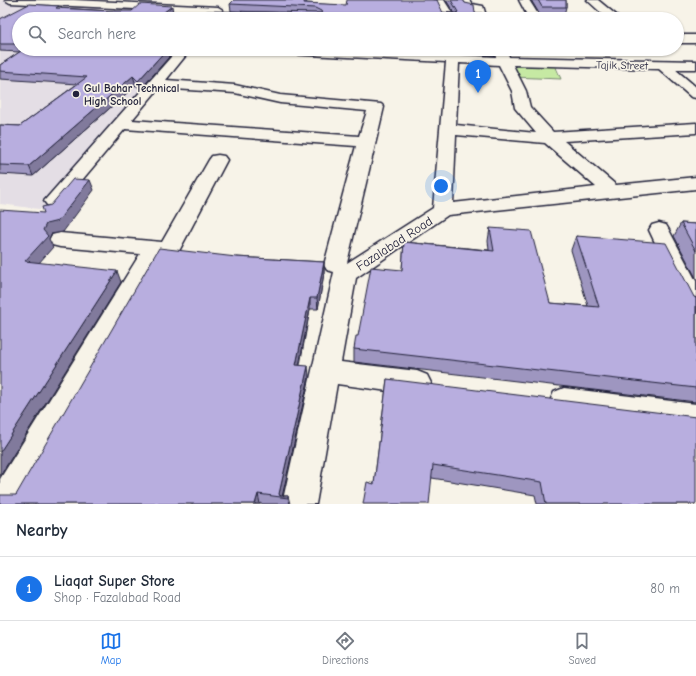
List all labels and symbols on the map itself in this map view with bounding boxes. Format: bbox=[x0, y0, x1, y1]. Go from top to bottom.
street label: Tajik Street bbox=[596, 59, 649, 72]
pin: 1 bbox=[465, 60, 491, 93]
place label: Gul Bahar Technical High School bbox=[84, 82, 179, 108]
marker: Gul Bahar Technical High School bbox=[71, 89, 81, 99]
your location bbox=[431, 176, 451, 196]
street label: Fazalabad Road bbox=[353, 213, 435, 274]

